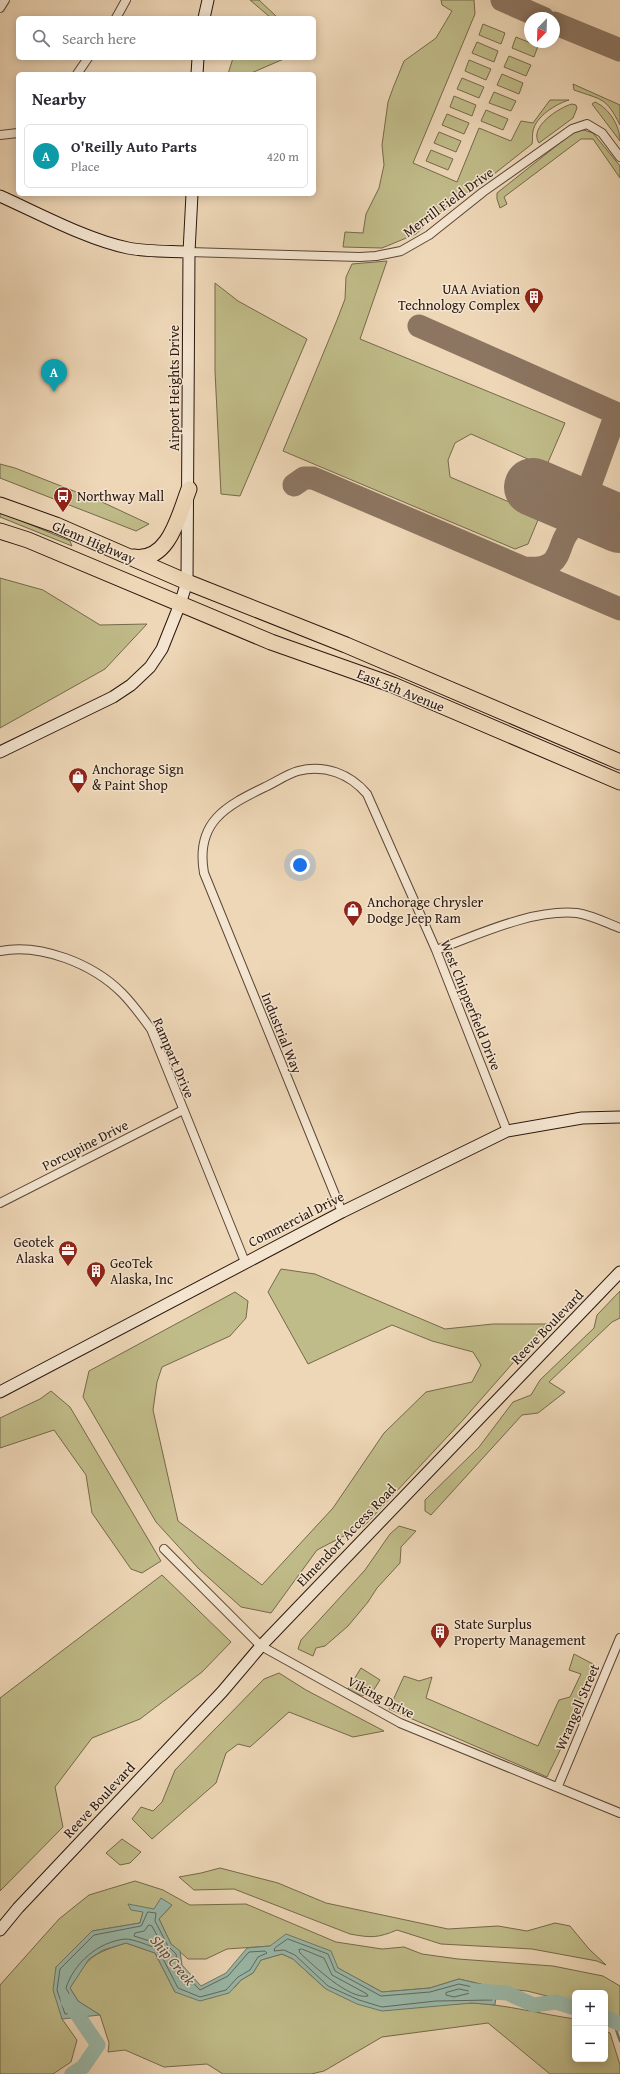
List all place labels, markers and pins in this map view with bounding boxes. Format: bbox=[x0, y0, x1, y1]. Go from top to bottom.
place label: UAA Aviation Technology Complex bbox=[398, 279, 521, 315]
building icon: UAA Aviation Technology Complex bbox=[523, 286, 545, 314]
pin: A bbox=[41, 359, 67, 392]
bus stop icon: Northway Mall bbox=[52, 485, 74, 513]
place label: Northway Mall bbox=[77, 486, 164, 506]
place label: Anchorage Sign & Paint Shop bbox=[92, 759, 184, 795]
shop icon: Anchorage Sign & Paint Shop bbox=[67, 766, 89, 794]
place label: Anchorage Chrysler Dodge Jeep Ram bbox=[367, 892, 483, 928]
shop icon: Anchorage Chrysler Dodge Jeep Ram bbox=[342, 899, 364, 927]
place label: Geotek Alaska bbox=[13, 1232, 55, 1268]
office icon: Geotek Alaska bbox=[57, 1239, 79, 1267]
place label: GeoTek Alaska, Inc bbox=[110, 1253, 173, 1289]
building icon: GeoTek Alaska, Inc bbox=[85, 1260, 107, 1288]
place label: State Surplus Property Management bbox=[454, 1614, 586, 1650]
building icon: State Surplus Property Management bbox=[429, 1621, 451, 1649]

